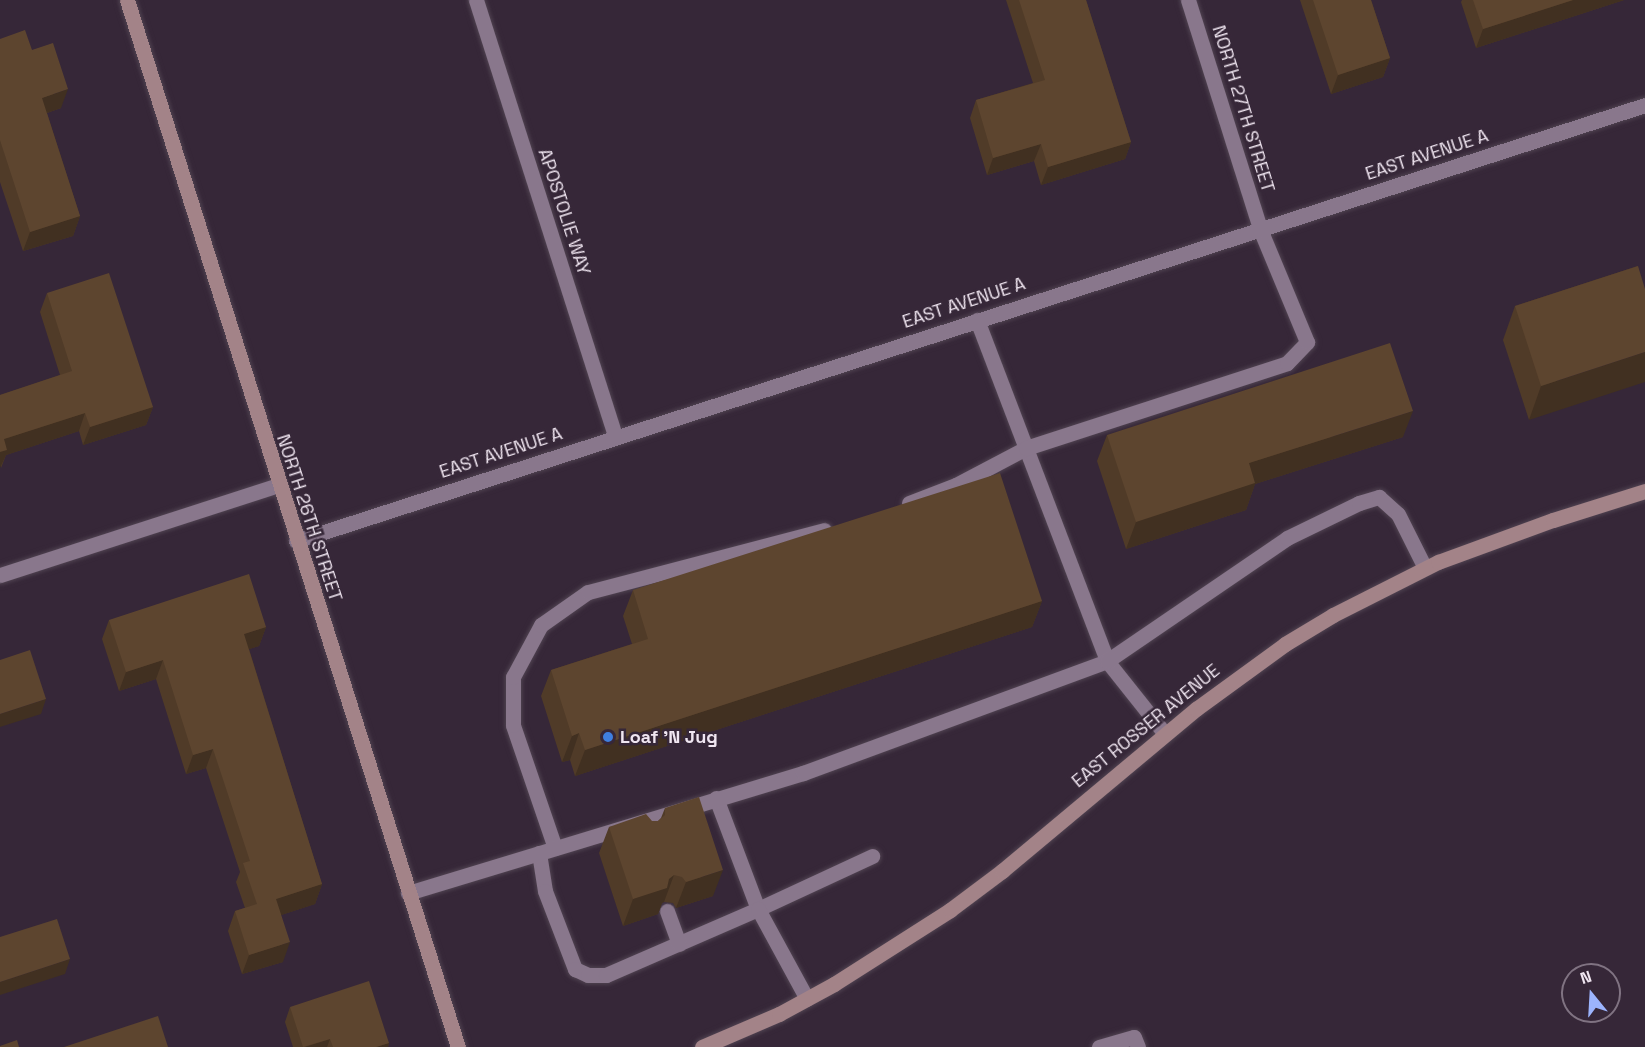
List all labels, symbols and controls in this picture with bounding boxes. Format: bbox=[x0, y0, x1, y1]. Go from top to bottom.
street label: NORTH 27TH STREET bbox=[1207, 23, 1279, 195]
street label: EAST AVENUE A bbox=[1362, 125, 1492, 185]
street label: APOSTOLIE WAY bbox=[533, 146, 595, 278]
street label: EAST AVENUE A bbox=[899, 273, 1029, 333]
street label: EAST AVENUE A bbox=[436, 423, 566, 483]
street label: NORTH 26TH STREET bbox=[272, 432, 346, 604]
street label: EAST ROSSER AVENUE bbox=[1068, 660, 1224, 792]
place label: Loaf 'N Jug bbox=[620, 726, 718, 748]
marker: Loaf 'N Jug bbox=[601, 730, 615, 744]
north arrow bbox=[1561, 963, 1621, 1023]
text: N bbox=[1578, 966, 1594, 989]

